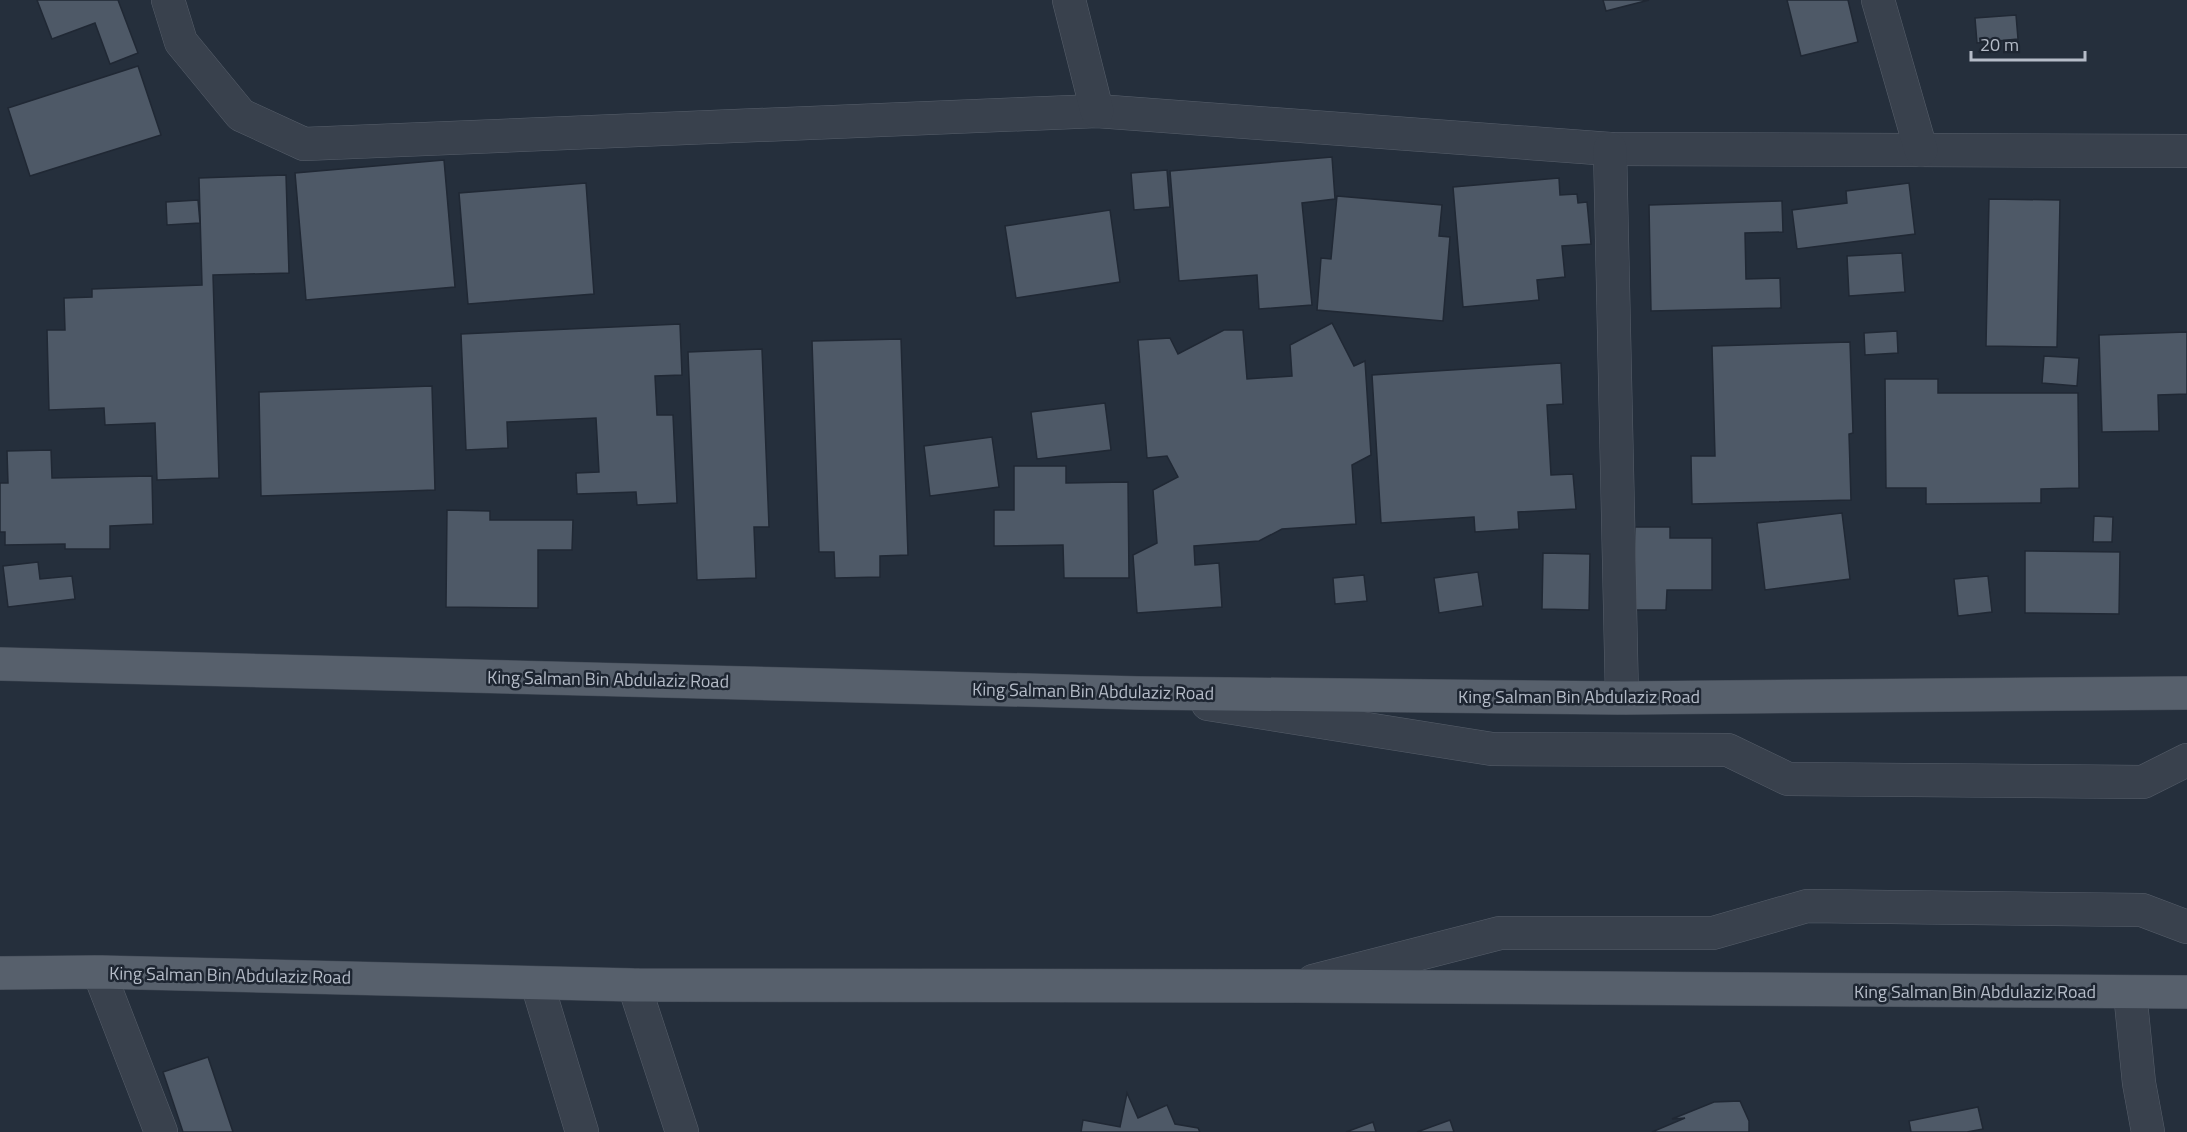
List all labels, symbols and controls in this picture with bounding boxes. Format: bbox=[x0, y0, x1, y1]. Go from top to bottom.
scale bar bbox=[1971, 24, 2085, 62]
text: 20 m bbox=[1980, 31, 2019, 58]
street label: King Salman Bin Abdulaziz Road bbox=[487, 663, 729, 695]
street label: King Salman Bin Abdulaziz Road bbox=[972, 675, 1214, 707]
street label: King Salman Bin Abdulaziz Road bbox=[1458, 683, 1700, 710]
street label: King Salman Bin Abdulaziz Road bbox=[109, 959, 351, 991]
street label: King Salman Bin Abdulaziz Road bbox=[1854, 978, 2096, 1005]

